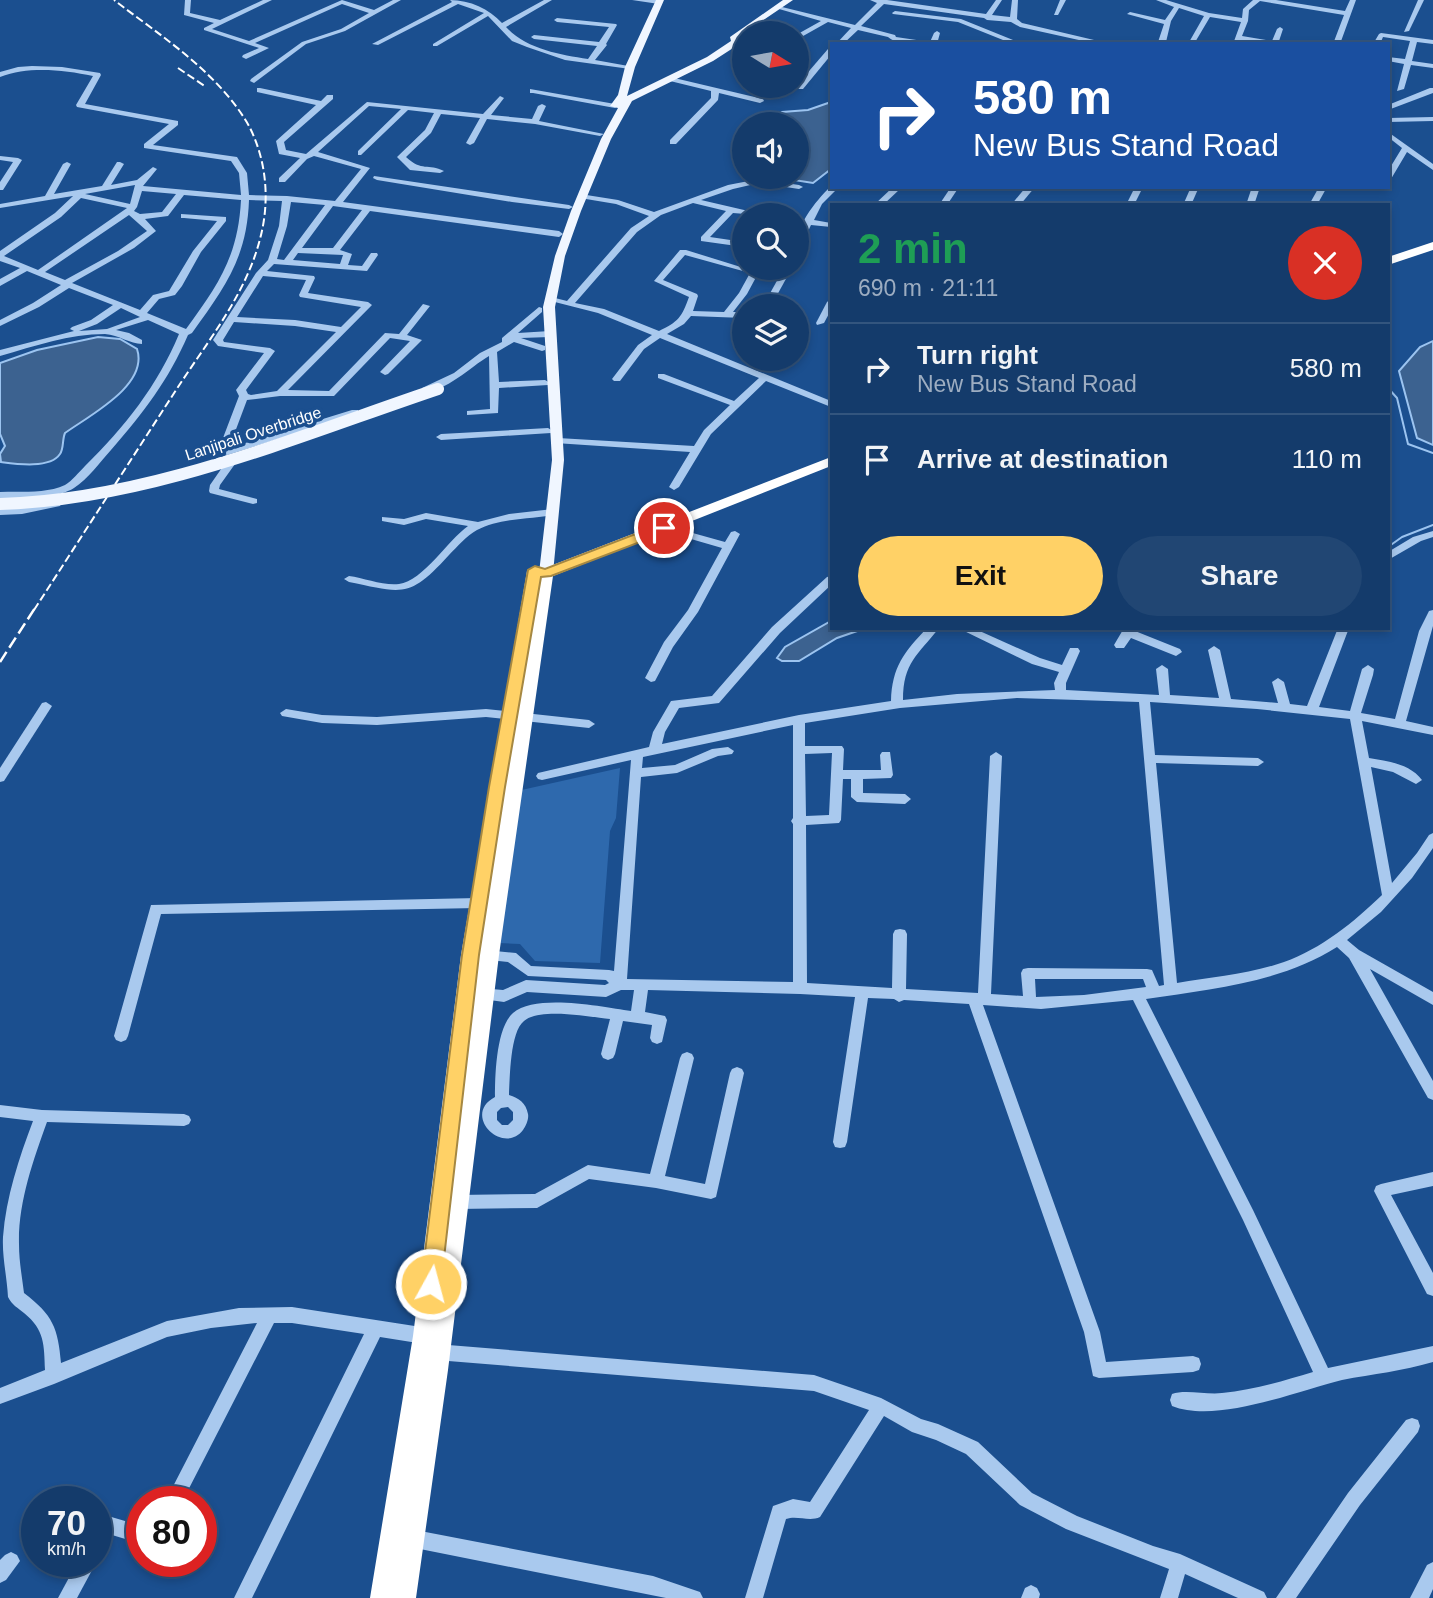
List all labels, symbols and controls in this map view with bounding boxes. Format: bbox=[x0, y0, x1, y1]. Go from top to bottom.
north arrow bbox=[732, 21, 808, 98]
map controls bbox=[732, 21, 809, 371]
icon: right bbox=[858, 70, 949, 161]
text: 580 m bbox=[973, 70, 1112, 124]
button: sound bbox=[732, 112, 809, 189]
text: New Bus Stand Road bbox=[973, 127, 1279, 163]
button: search bbox=[732, 203, 809, 280]
text: 2 min bbox=[858, 225, 968, 272]
button: close bbox=[1288, 226, 1362, 300]
text: 690 m · 21:11 bbox=[858, 275, 998, 301]
button: layers bbox=[732, 294, 809, 371]
text: Turn right bbox=[917, 340, 1038, 370]
icon: right bbox=[858, 350, 896, 388]
text: 580 m bbox=[1290, 353, 1362, 383]
text: New Bus Stand Road bbox=[917, 371, 1137, 397]
street label: Lanjipali Overbridge bbox=[183, 403, 324, 464]
icon: arrive bbox=[858, 441, 896, 479]
text: Arrive at destination bbox=[917, 444, 1168, 474]
text: 110 m bbox=[1292, 444, 1362, 474]
pin bbox=[634, 498, 694, 558]
icon: arrive bbox=[645, 509, 683, 547]
button: Exit bbox=[858, 536, 1103, 616]
button: Share bbox=[1117, 536, 1362, 616]
position arrow bbox=[394, 1247, 468, 1321]
speed limit sign: 80 bbox=[126, 1486, 217, 1577]
text: 70 bbox=[47, 1503, 86, 1542]
text: km/h bbox=[47, 1539, 86, 1559]

